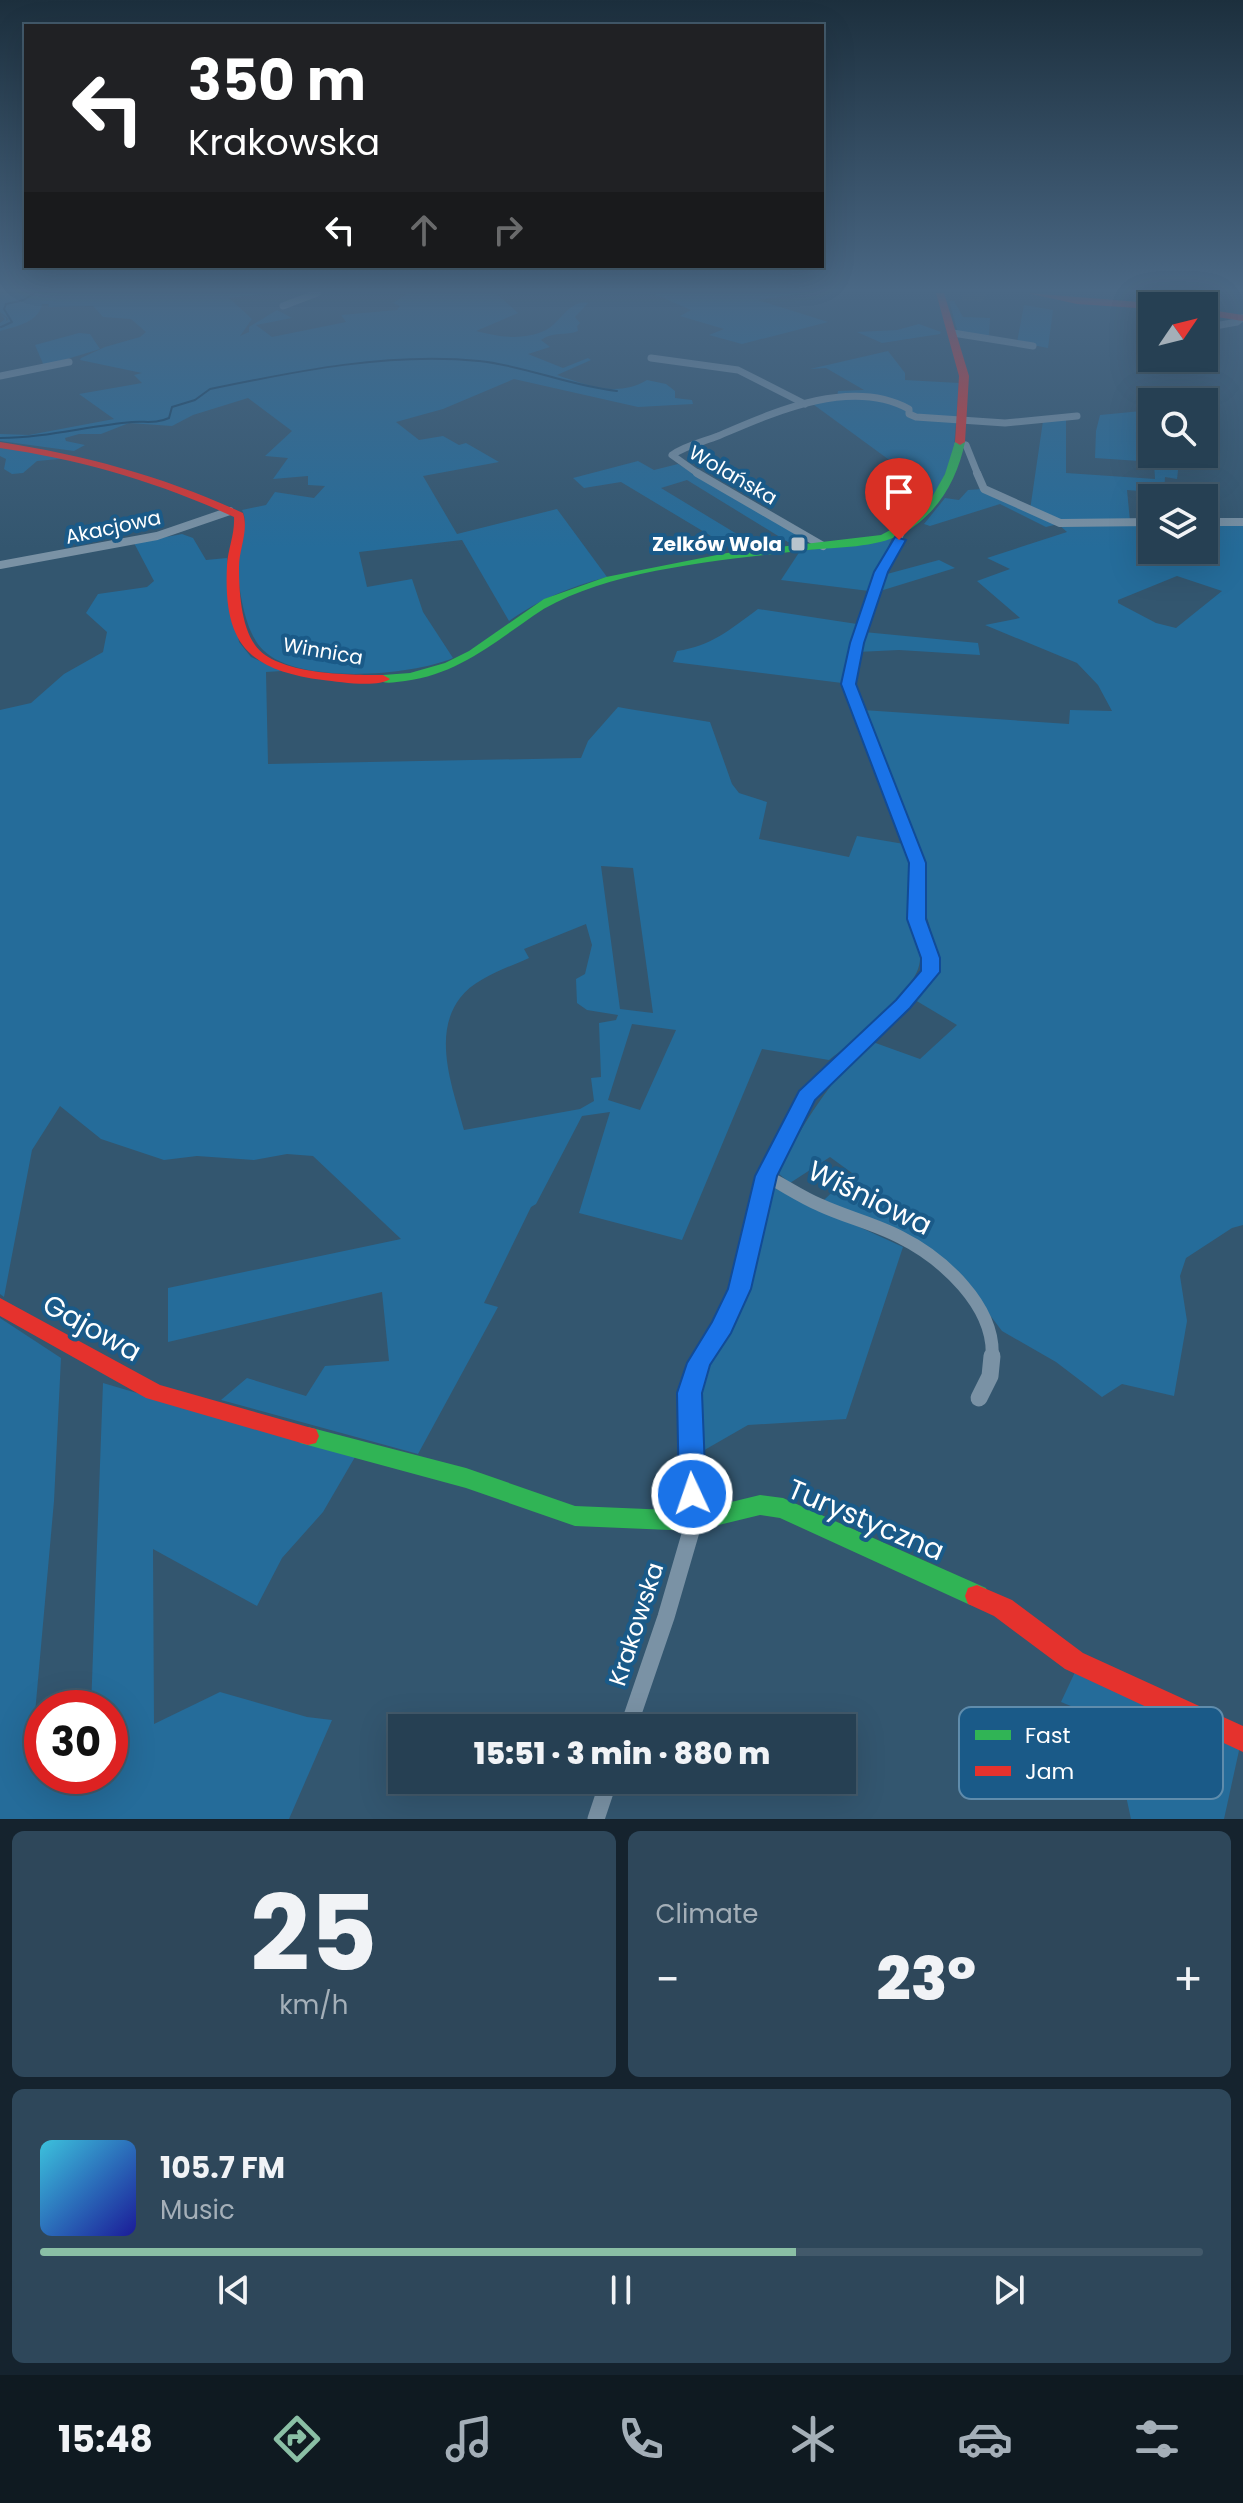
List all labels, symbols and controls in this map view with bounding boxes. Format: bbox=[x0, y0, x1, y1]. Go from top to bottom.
text: 350 m bbox=[188, 41, 366, 120]
icon: left bbox=[56, 56, 160, 160]
text: Krakowska bbox=[188, 117, 380, 168]
icon: left bbox=[318, 208, 362, 252]
icon: ahead bbox=[402, 208, 446, 252]
icon: right bbox=[486, 208, 530, 252]
north arrow bbox=[1138, 292, 1218, 372]
map controls bbox=[1138, 292, 1218, 564]
button: search bbox=[1138, 388, 1218, 468]
street label: Wolańska bbox=[684, 438, 782, 512]
pin bbox=[865, 458, 933, 540]
icon: arrive bbox=[877, 470, 921, 514]
button: layers bbox=[1138, 484, 1218, 564]
street label: Akacjowa bbox=[63, 503, 163, 551]
place label: Zelków Wola bbox=[652, 530, 782, 558]
marker: Zelków Wola bbox=[789, 535, 807, 553]
street label: Winnica bbox=[281, 630, 365, 672]
street label: Wiśniowa bbox=[801, 1151, 939, 1245]
street label: Gajowa bbox=[36, 1285, 148, 1371]
position arrow bbox=[650, 1452, 734, 1536]
street label: Turystyczna bbox=[782, 1470, 950, 1570]
street label: Krakowska bbox=[601, 1558, 671, 1690]
speed limit sign: 30 bbox=[24, 1690, 128, 1794]
legend bbox=[959, 1707, 1223, 1799]
text: Fast bbox=[1025, 1720, 1070, 1751]
text: 15:51 · 3 min · 880 m bbox=[474, 1732, 770, 1775]
text: Jam bbox=[1025, 1756, 1074, 1787]
text: 25 bbox=[250, 1861, 377, 2006]
text: Climate bbox=[656, 1896, 758, 1932]
text: 23° bbox=[877, 1937, 976, 2021]
text: − bbox=[656, 1949, 680, 2010]
text: + bbox=[1173, 1949, 1203, 2010]
text: km/h bbox=[279, 1987, 348, 2023]
text: 105.7 FM bbox=[160, 2146, 285, 2189]
text: Music bbox=[160, 2192, 235, 2228]
icon: previous bbox=[212, 2268, 256, 2312]
icon: pause bbox=[599, 2268, 643, 2312]
icon: next bbox=[987, 2268, 1031, 2312]
icon: directions bbox=[269, 2411, 325, 2467]
icon: music bbox=[441, 2411, 497, 2467]
icon: phone bbox=[613, 2411, 669, 2467]
icon: climate bbox=[785, 2411, 841, 2467]
icon: car bbox=[957, 2411, 1013, 2467]
icon: filters bbox=[1129, 2411, 1185, 2467]
text: 15:48 bbox=[58, 2414, 153, 2465]

